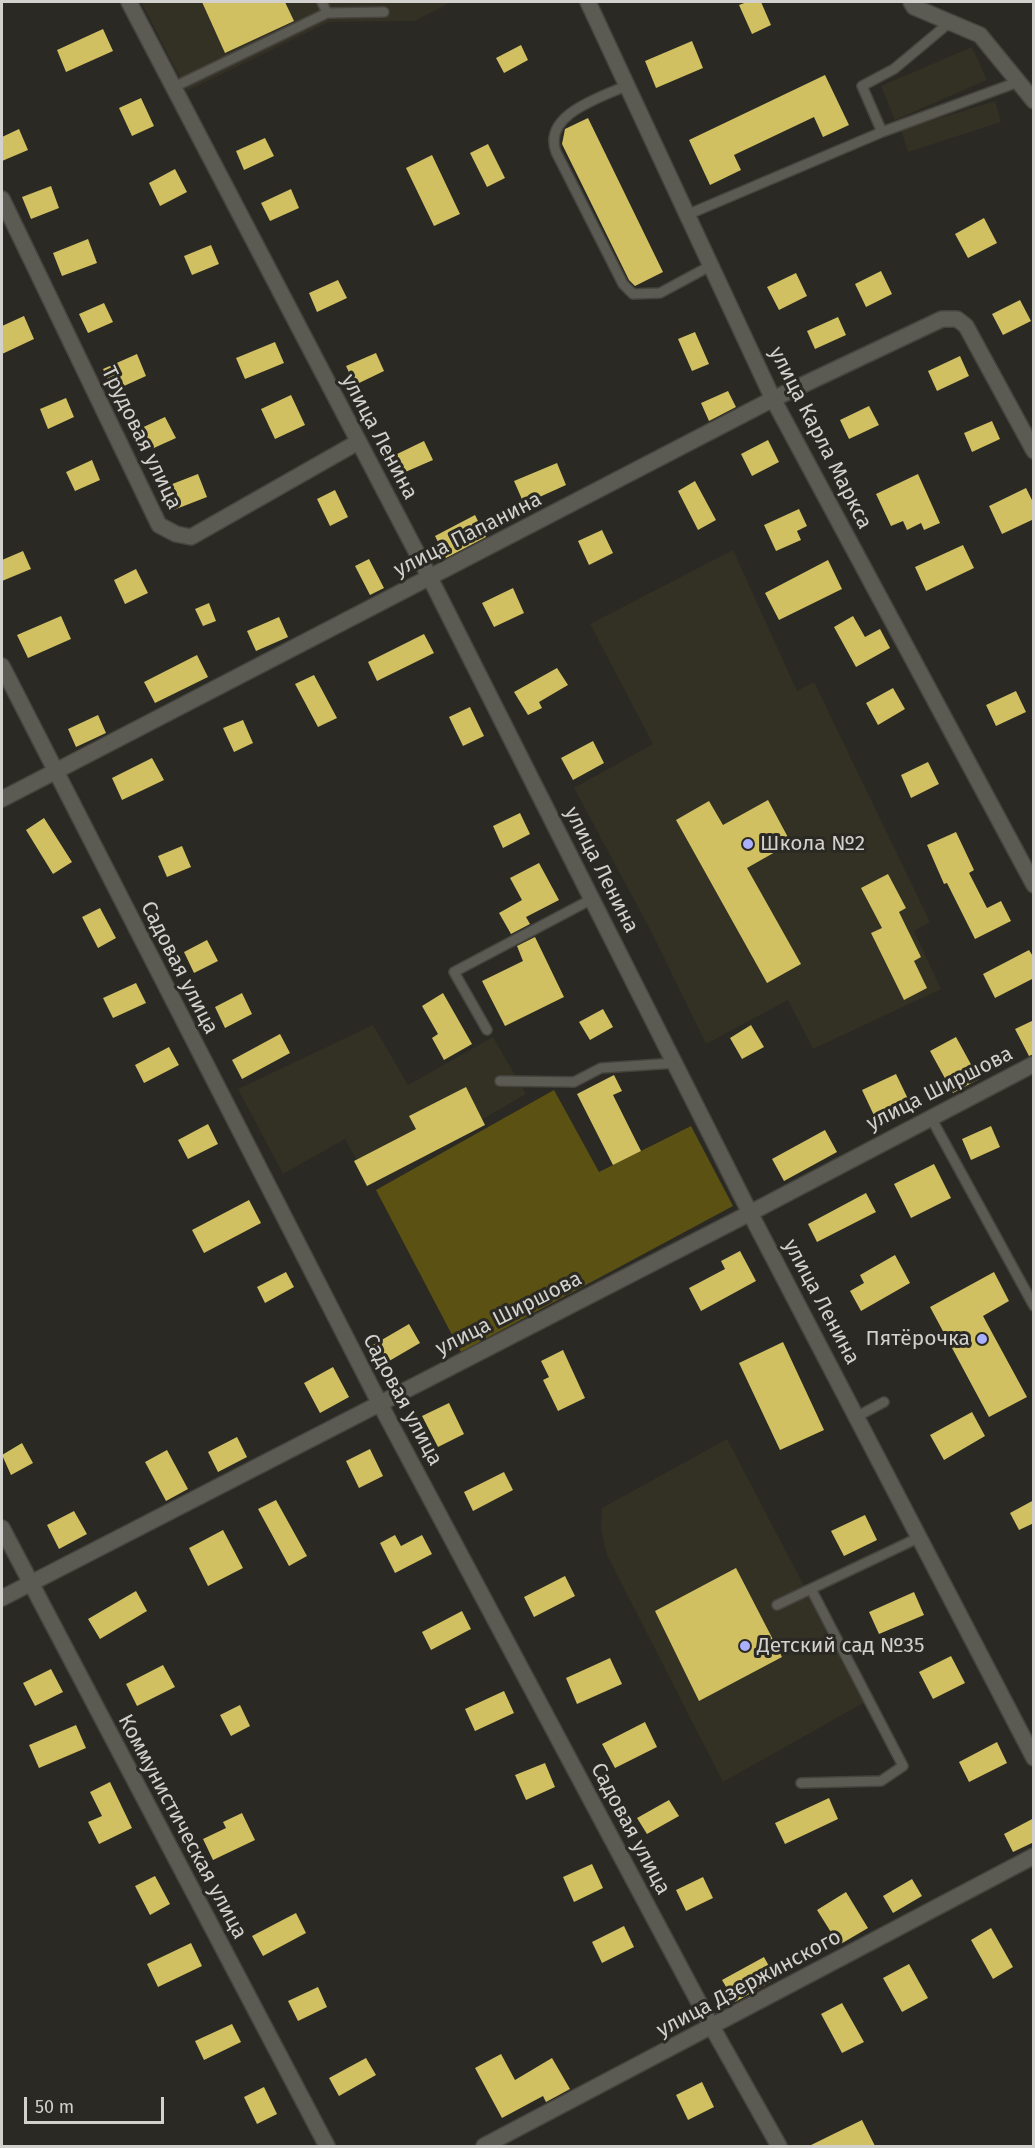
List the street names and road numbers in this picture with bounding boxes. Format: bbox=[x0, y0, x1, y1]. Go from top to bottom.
street label: улица Карла Маркса bbox=[763, 343, 877, 533]
street label: Трудовая улица bbox=[95, 362, 187, 514]
street label: улица Ленина bbox=[335, 370, 423, 504]
street label: улица Папанина bbox=[390, 487, 546, 583]
street label: улица Ленина bbox=[558, 803, 644, 937]
street label: Садовая улица bbox=[135, 897, 223, 1039]
street label: улица Ширшова bbox=[863, 1041, 1017, 1137]
street label: улица Ленина bbox=[777, 1235, 865, 1369]
street label: улица Ширшова bbox=[432, 1266, 586, 1362]
street label: Садовая улица bbox=[357, 1330, 447, 1470]
street label: Коммунистическая улица bbox=[112, 1710, 252, 1944]
street label: Садовая улица bbox=[585, 1759, 675, 1899]
street label: улица Дзержинского bbox=[653, 1925, 845, 2043]

